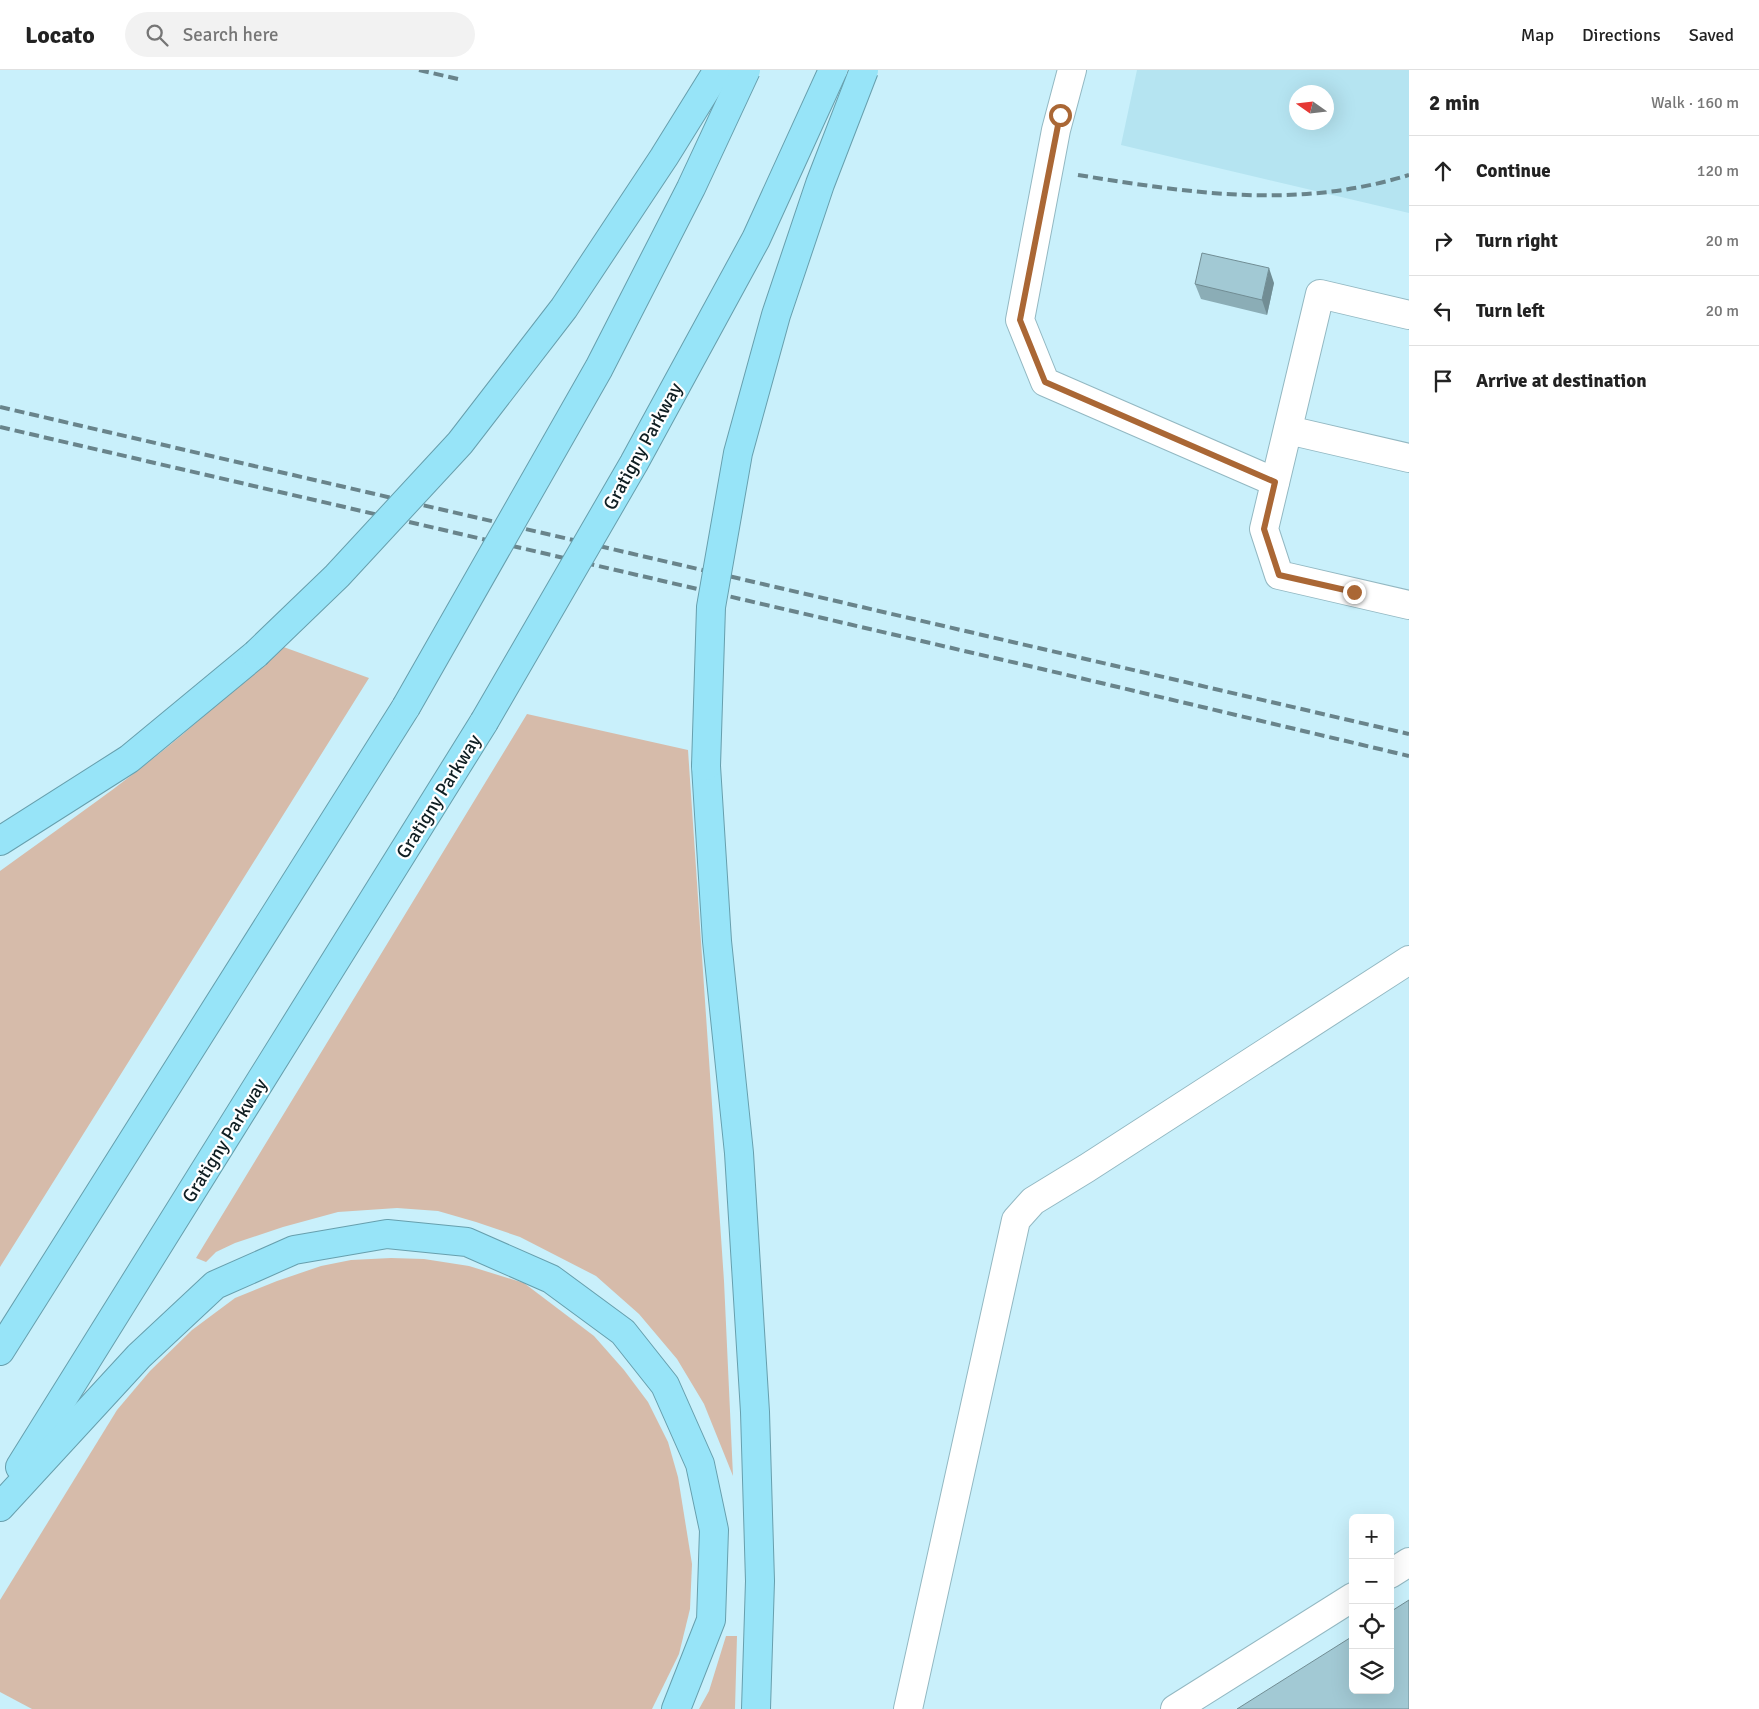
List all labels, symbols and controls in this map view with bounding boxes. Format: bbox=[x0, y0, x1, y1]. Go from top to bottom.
search box bbox=[125, 12, 475, 57]
text: Locato bbox=[25, 20, 95, 50]
icon: search bbox=[143, 21, 171, 49]
text: Search here bbox=[183, 23, 279, 47]
text: Map bbox=[1521, 24, 1554, 46]
text: Directions bbox=[1582, 24, 1661, 46]
text: Saved bbox=[1689, 24, 1734, 46]
north arrow bbox=[1289, 85, 1334, 130]
text: 2 min bbox=[1429, 90, 1480, 116]
text: Walk · 160 m bbox=[1651, 93, 1739, 113]
route start bbox=[1049, 104, 1072, 127]
icon: ahead bbox=[1429, 157, 1457, 185]
text: Continue bbox=[1476, 159, 1551, 183]
text: 120 m bbox=[1697, 161, 1739, 181]
icon: right bbox=[1429, 227, 1457, 255]
text: Turn right bbox=[1476, 229, 1558, 253]
text: 20 m bbox=[1705, 231, 1739, 251]
icon: left bbox=[1429, 297, 1457, 325]
text: Turn left bbox=[1476, 299, 1545, 323]
text: 20 m bbox=[1705, 301, 1739, 321]
icon: arrive bbox=[1429, 367, 1457, 395]
text: Arrive at destination bbox=[1476, 369, 1647, 393]
street label: Gratigny Parkway bbox=[598, 379, 688, 514]
route end bbox=[1343, 581, 1366, 604]
street label: Gratigny Parkway bbox=[391, 730, 487, 863]
street label: Gratigny Parkway bbox=[177, 1074, 273, 1207]
map controls bbox=[1349, 1514, 1394, 1694]
button: + bbox=[1349, 1514, 1394, 1559]
button: − bbox=[1349, 1559, 1394, 1604]
button: locate bbox=[1349, 1604, 1394, 1649]
button: layers bbox=[1349, 1649, 1394, 1694]

